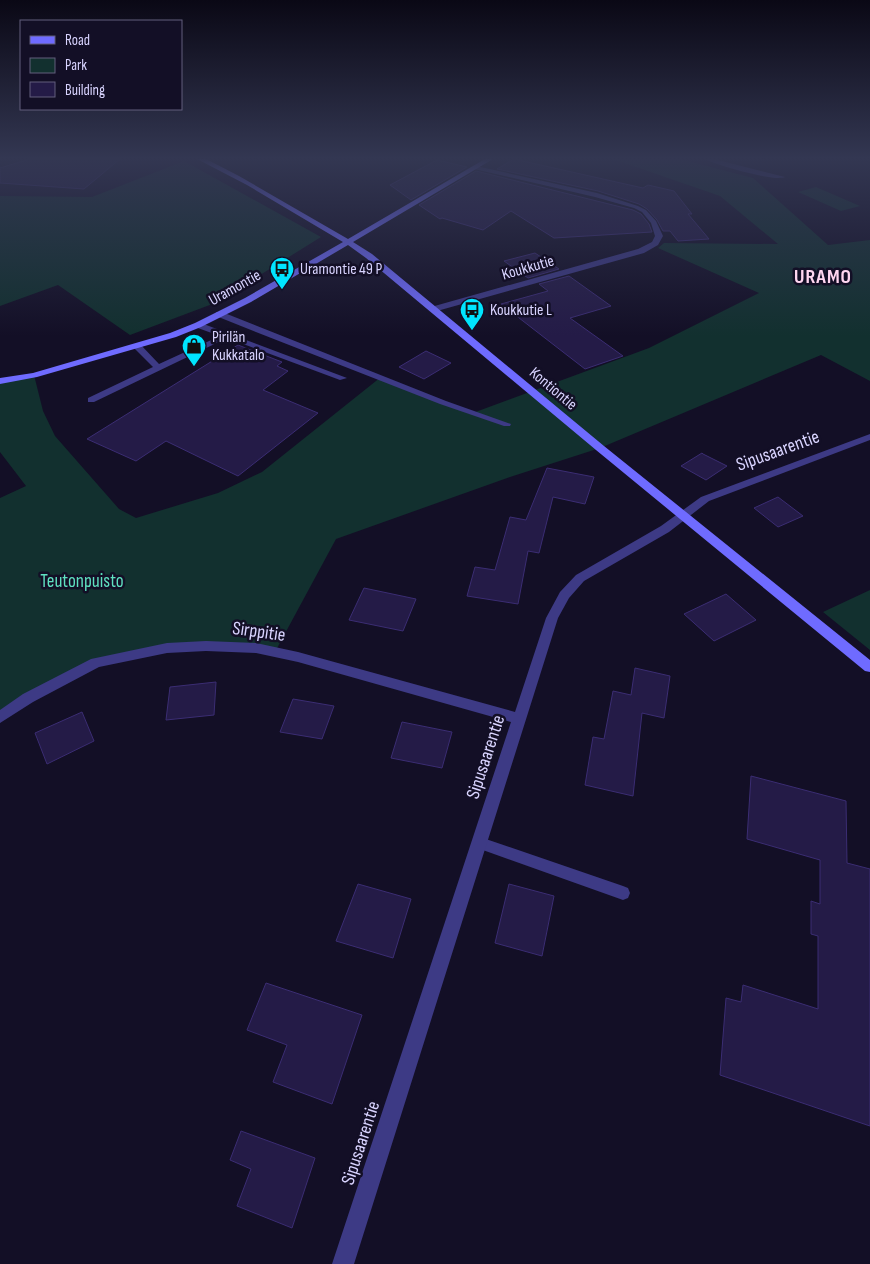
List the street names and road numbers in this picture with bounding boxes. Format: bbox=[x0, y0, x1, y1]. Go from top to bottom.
street label: Koukkutie bbox=[500, 251, 556, 285]
street label: Uramontie bbox=[206, 266, 264, 310]
street label: Kontiontie bbox=[525, 364, 581, 414]
street label: Sipusaarentie bbox=[733, 425, 823, 477]
street label: Sirppitie bbox=[231, 617, 287, 647]
street label: Sipusaarentie bbox=[462, 712, 510, 802]
street label: Sipusaarentie bbox=[337, 1098, 385, 1188]

